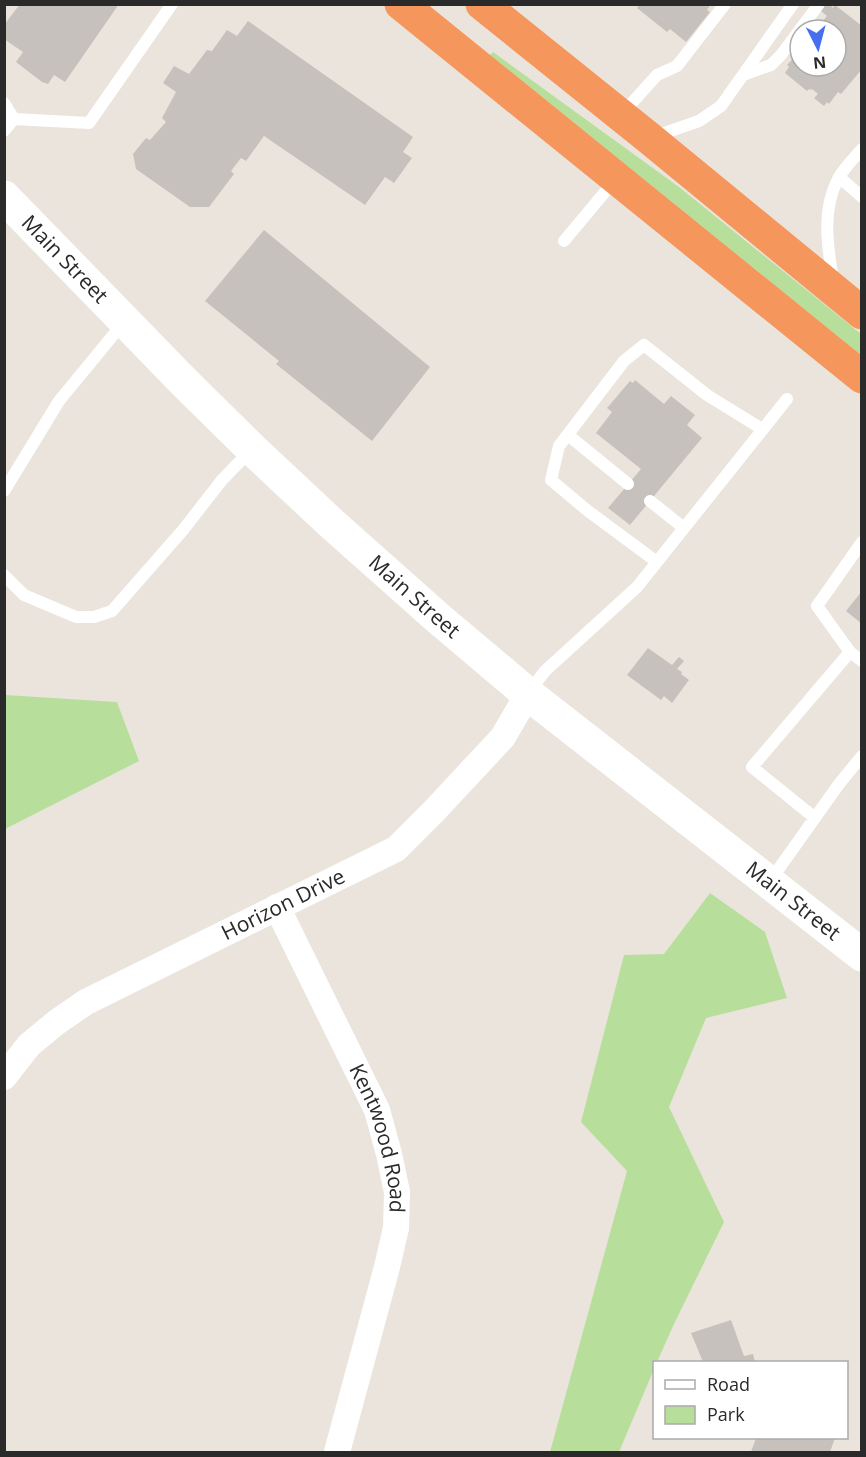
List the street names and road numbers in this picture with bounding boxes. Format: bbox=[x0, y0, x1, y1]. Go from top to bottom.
street label: Main Street bbox=[16, 208, 115, 309]
street label: Main Street bbox=[363, 548, 466, 644]
street label: Main Street bbox=[740, 854, 847, 946]
street label: Horizon Drive bbox=[216, 861, 349, 946]
street label: Kentwood Road bbox=[343, 1059, 412, 1213]

